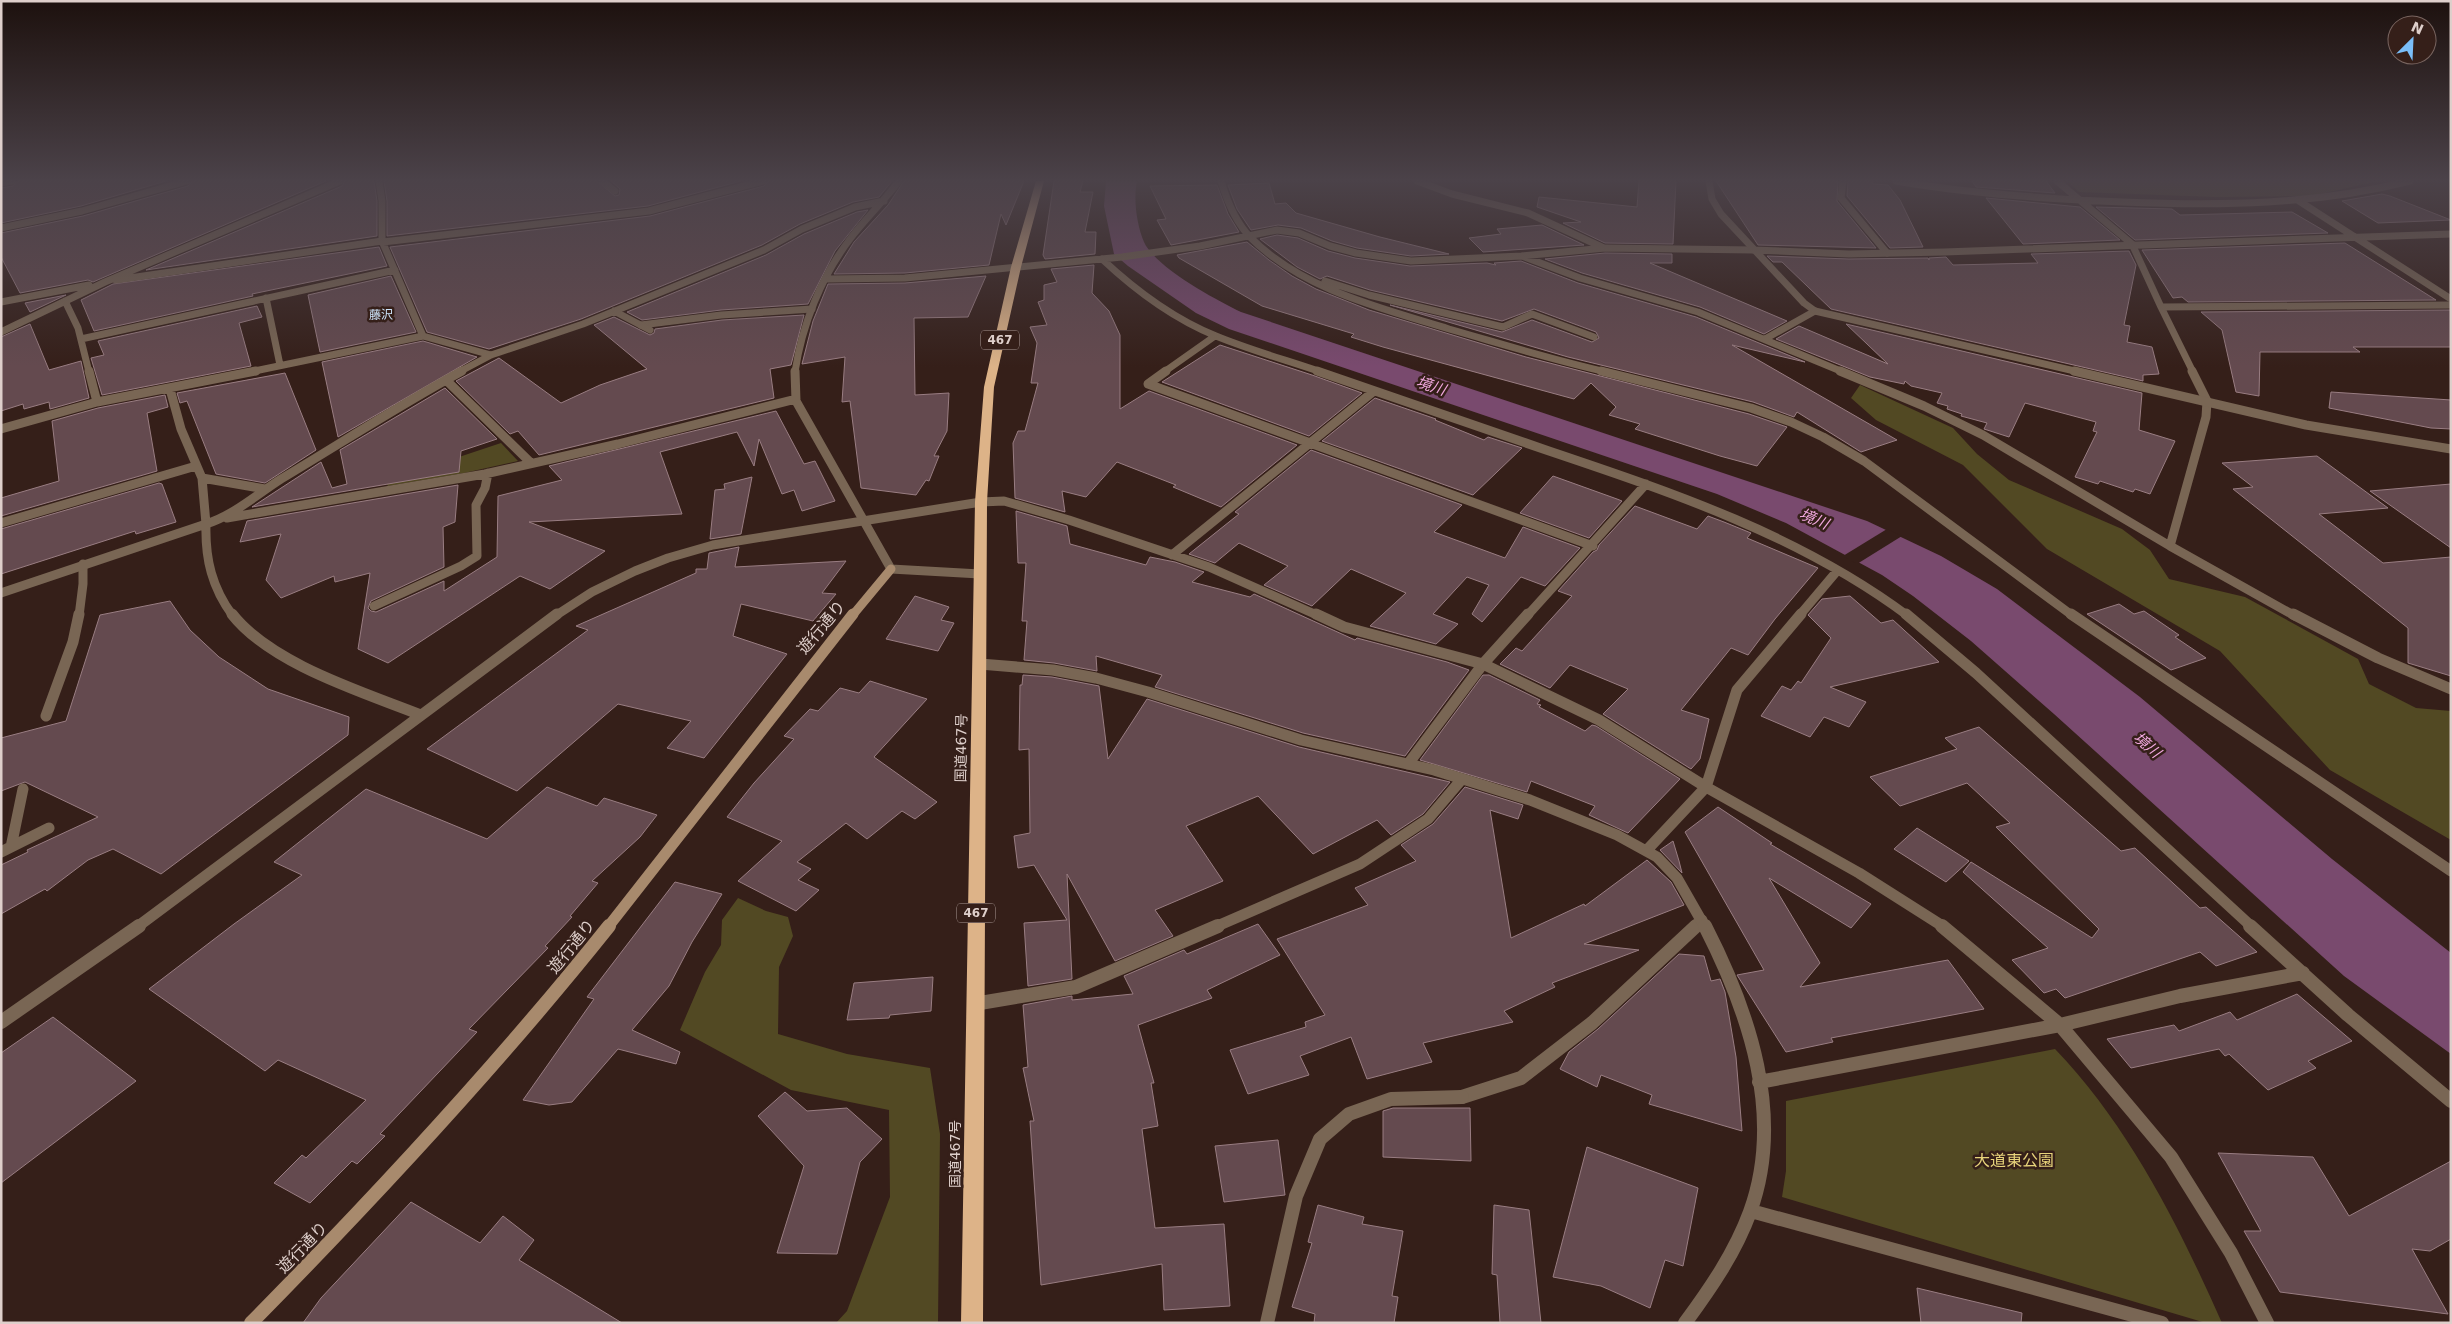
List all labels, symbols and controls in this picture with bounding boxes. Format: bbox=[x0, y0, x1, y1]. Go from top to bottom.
north arrow bbox=[2387, 15, 2437, 65]
text: N bbox=[2409, 18, 2426, 38]
district label: 藤沢 bbox=[369, 308, 393, 322]
road number: 467 bbox=[981, 330, 1019, 350]
water label: 境川 bbox=[1414, 373, 1450, 400]
water label: 境川 bbox=[1797, 505, 1833, 534]
street label: 遊行通り bbox=[794, 597, 849, 658]
street label: 国道467号 bbox=[952, 713, 970, 783]
water label: 境川 bbox=[2130, 728, 2166, 763]
road number: 467 bbox=[957, 904, 995, 922]
street label: 遊行通り bbox=[544, 915, 599, 977]
street label: 国道467号 bbox=[947, 1120, 963, 1188]
park label: 大道東公園 bbox=[1974, 1151, 2054, 1170]
street label: 遊行通り bbox=[273, 1218, 331, 1277]

